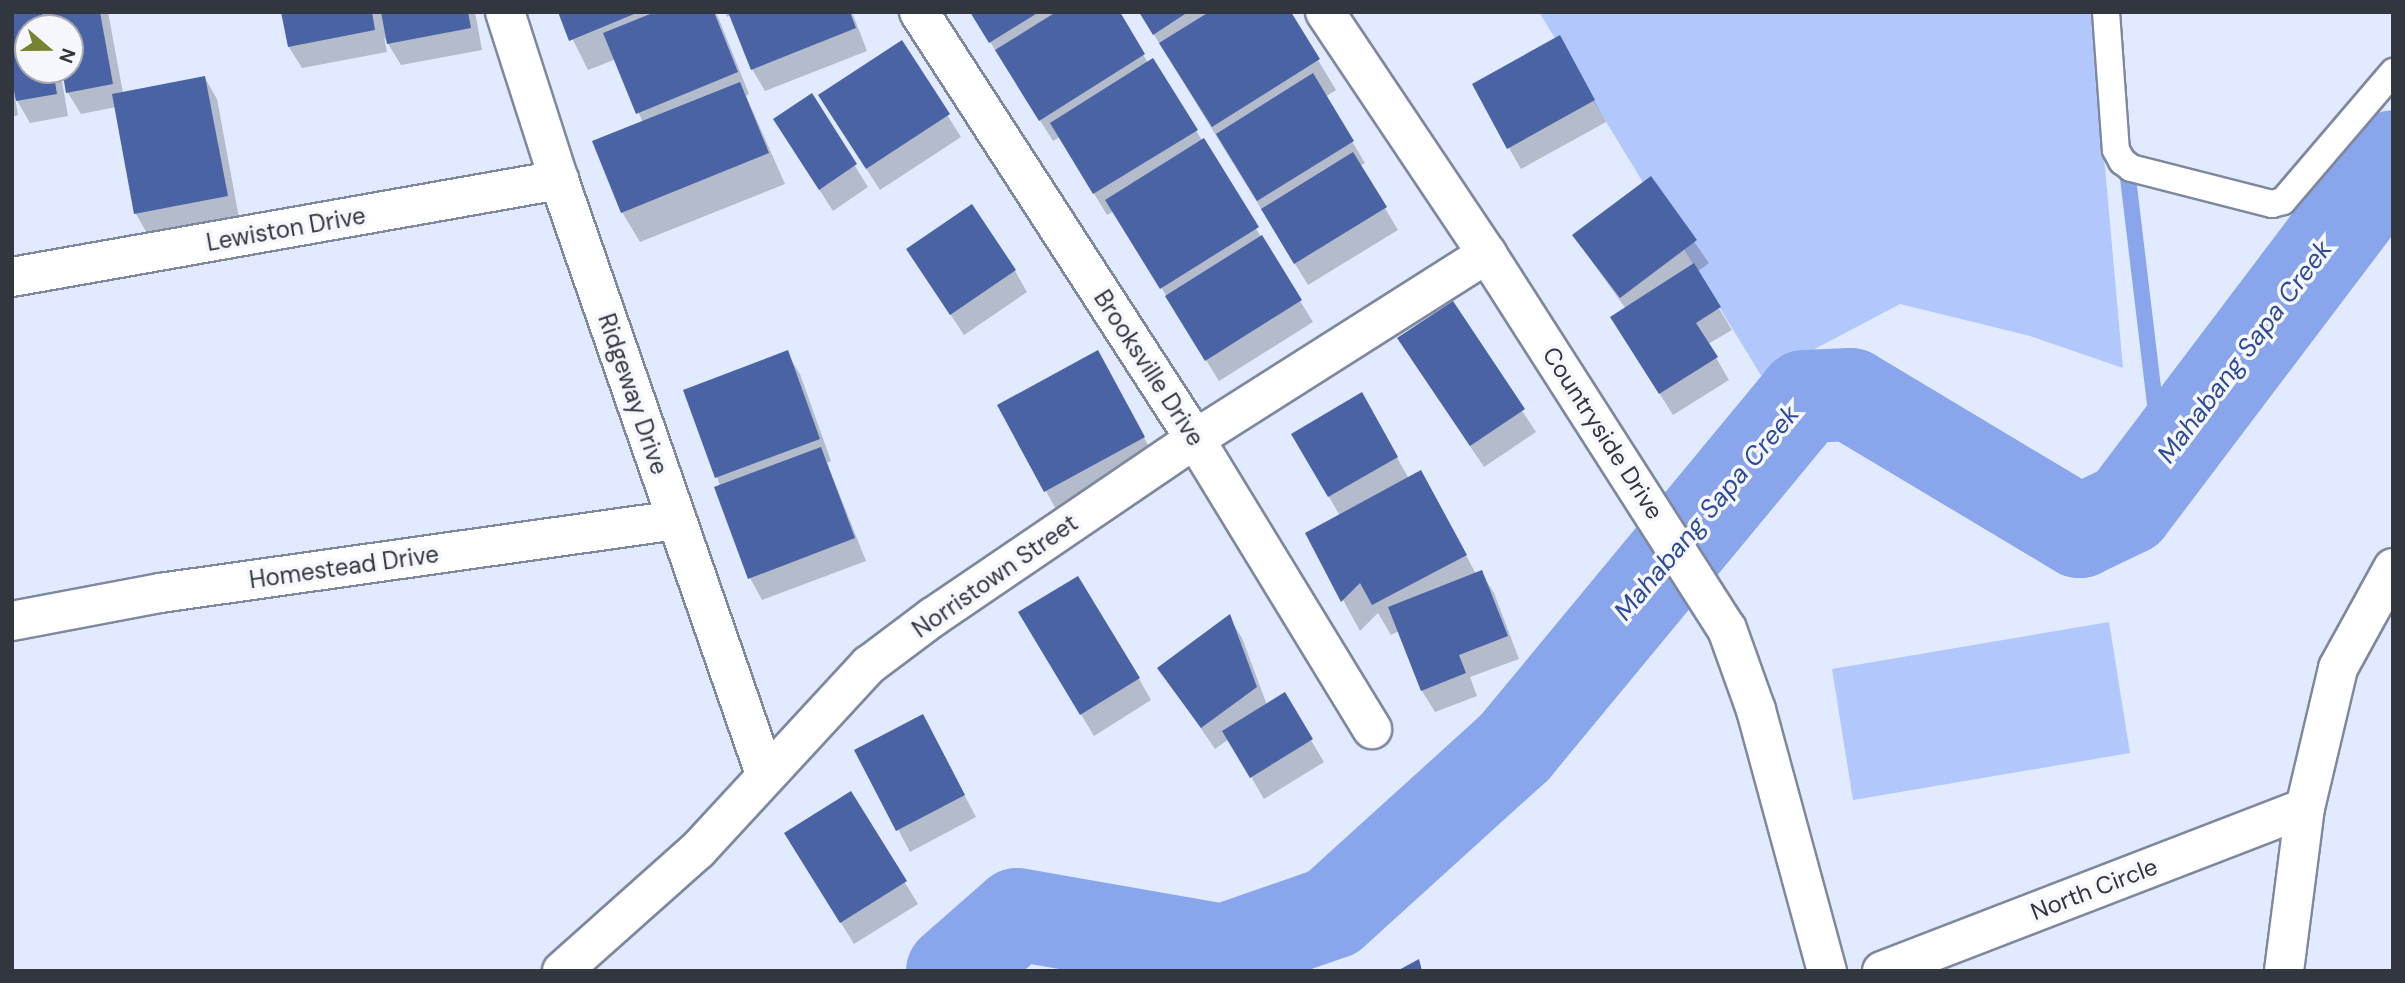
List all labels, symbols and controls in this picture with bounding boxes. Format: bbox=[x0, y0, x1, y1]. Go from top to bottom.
north arrow bbox=[14, 14, 84, 84]
text: N bbox=[53, 45, 81, 66]
street label: Lewiston Drive bbox=[204, 201, 368, 257]
water label: Mahabang Sapa Creek bbox=[2151, 234, 2339, 470]
street label: Brooksville Drive bbox=[1088, 285, 1210, 451]
street label: Ridgeway Drive bbox=[592, 310, 674, 478]
street label: Countryside Drive bbox=[1537, 341, 1669, 525]
water label: Mahabang Sapa Creek bbox=[1608, 399, 1806, 627]
street label: Norristown Street bbox=[907, 508, 1083, 644]
street label: Homestead Drive bbox=[247, 539, 441, 595]
street label: North Circle bbox=[2027, 852, 2161, 926]

